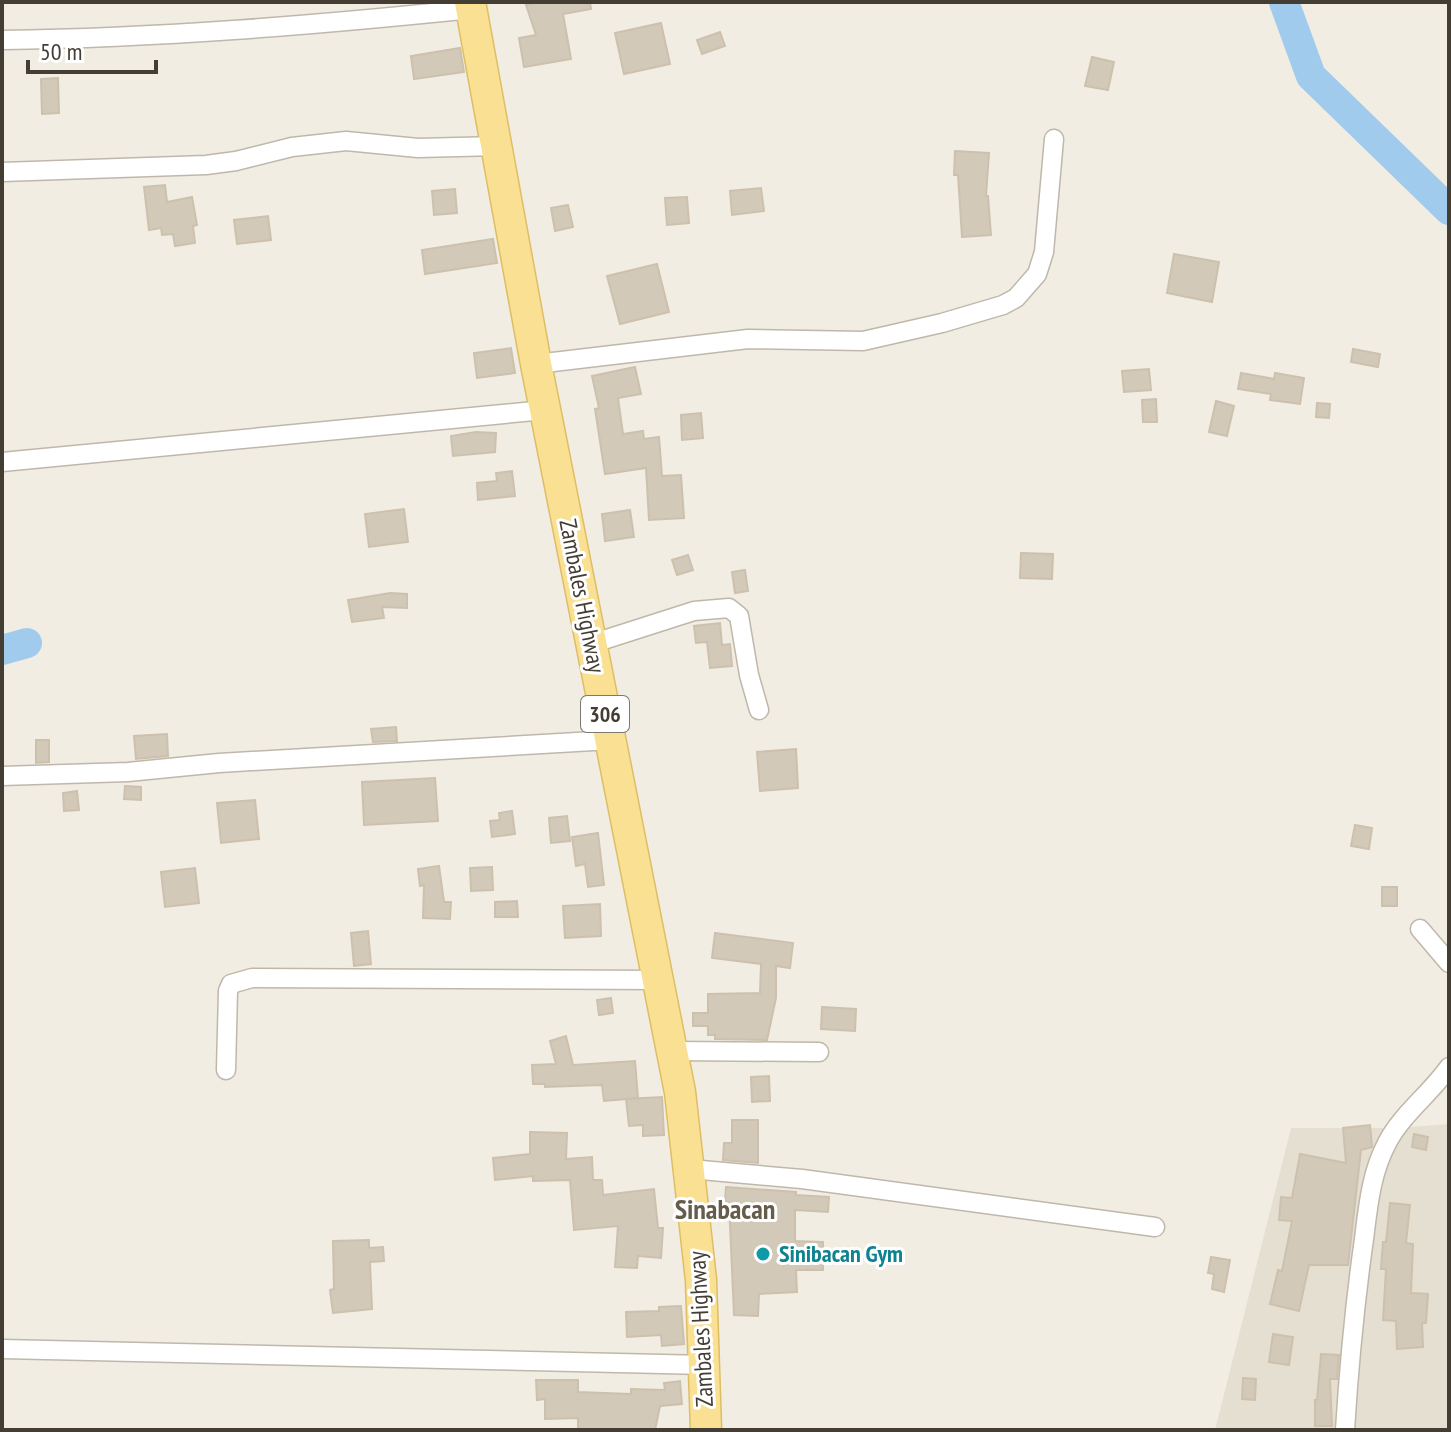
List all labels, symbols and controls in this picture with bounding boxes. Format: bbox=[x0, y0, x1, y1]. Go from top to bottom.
scale bar bbox=[28, 24, 156, 74]
text: 50 m bbox=[40, 36, 82, 67]
street label: Zambales Highway bbox=[552, 516, 613, 675]
road number: 306 bbox=[581, 696, 629, 732]
district label: Sinabacan bbox=[675, 1190, 775, 1227]
place label: Sinibacan Gym bbox=[779, 1238, 903, 1269]
marker: Sinibacan Gym bbox=[754, 1245, 772, 1263]
street label: Zambales Highway bbox=[681, 1250, 720, 1408]

